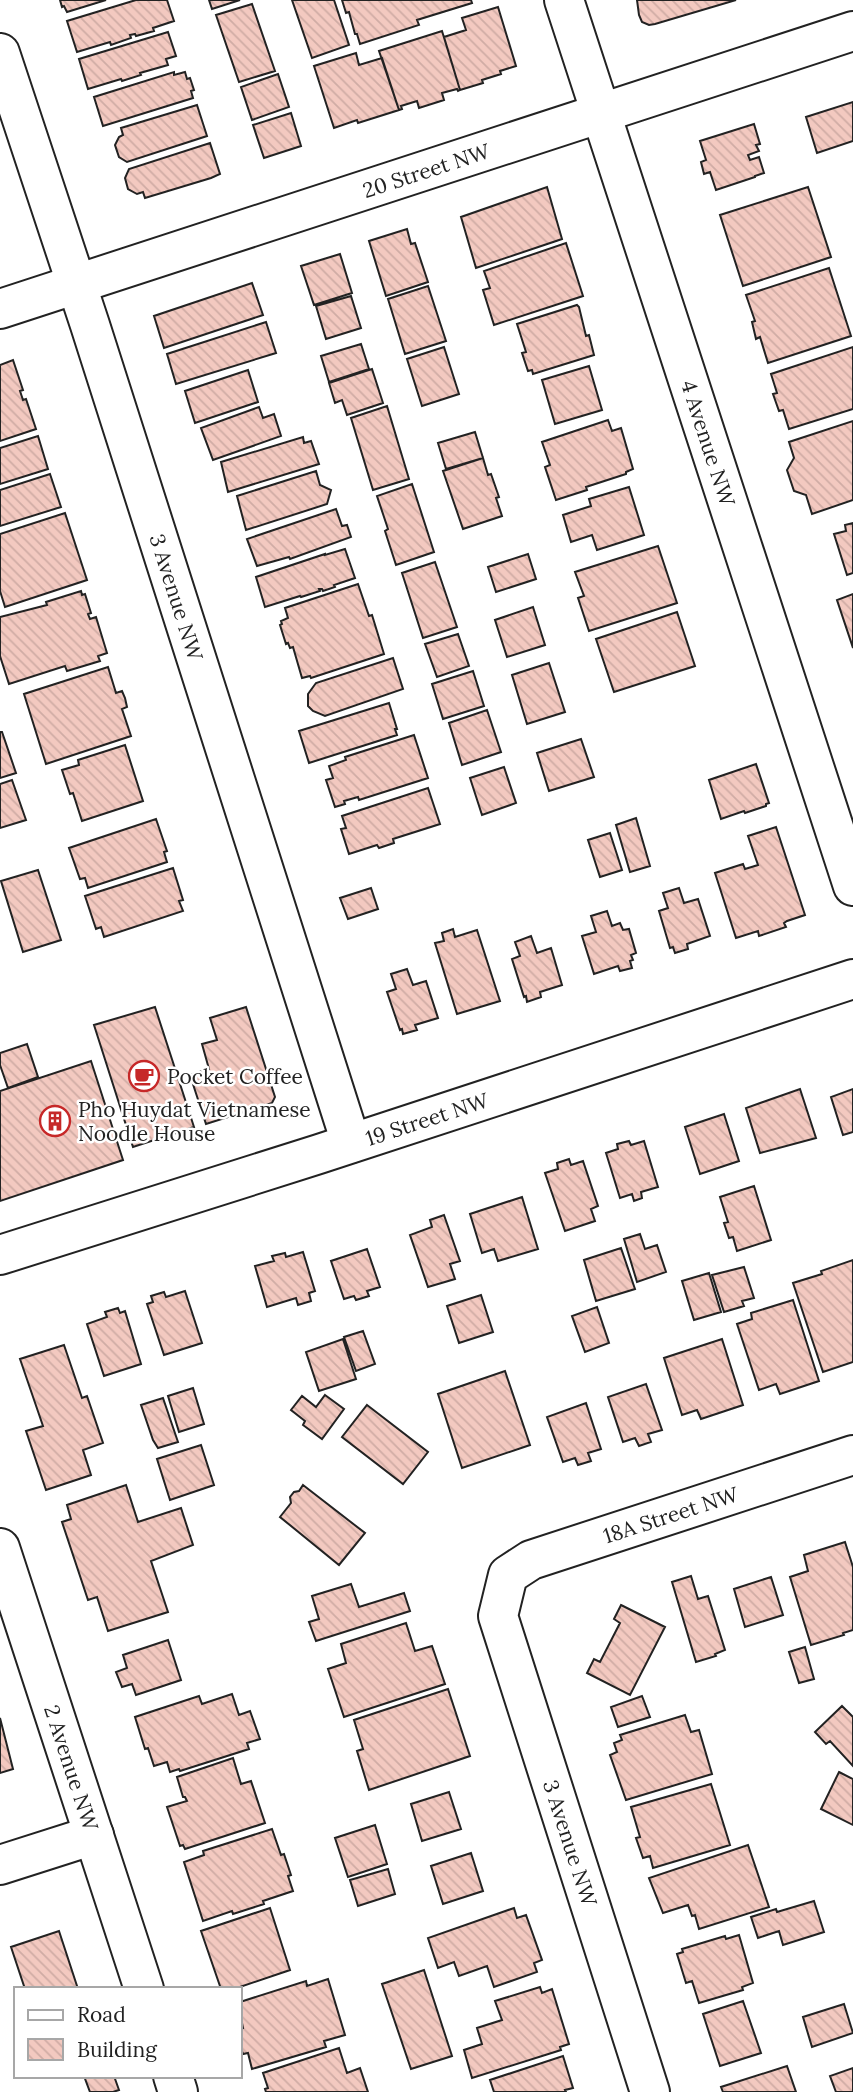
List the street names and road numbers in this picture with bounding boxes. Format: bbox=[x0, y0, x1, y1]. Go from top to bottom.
street label: 20 Street NW bbox=[359, 137, 494, 203]
street label: 4 Avenue NW bbox=[675, 377, 742, 510]
street label: 3 Avenue NW bbox=[144, 530, 210, 665]
street label: 19 Street NW bbox=[362, 1086, 493, 1151]
street label: 18A Street NW bbox=[600, 1480, 742, 1549]
street label: 2 Avenue NW bbox=[39, 1701, 105, 1835]
street label: 3 Avenue NW bbox=[537, 1777, 603, 1910]

